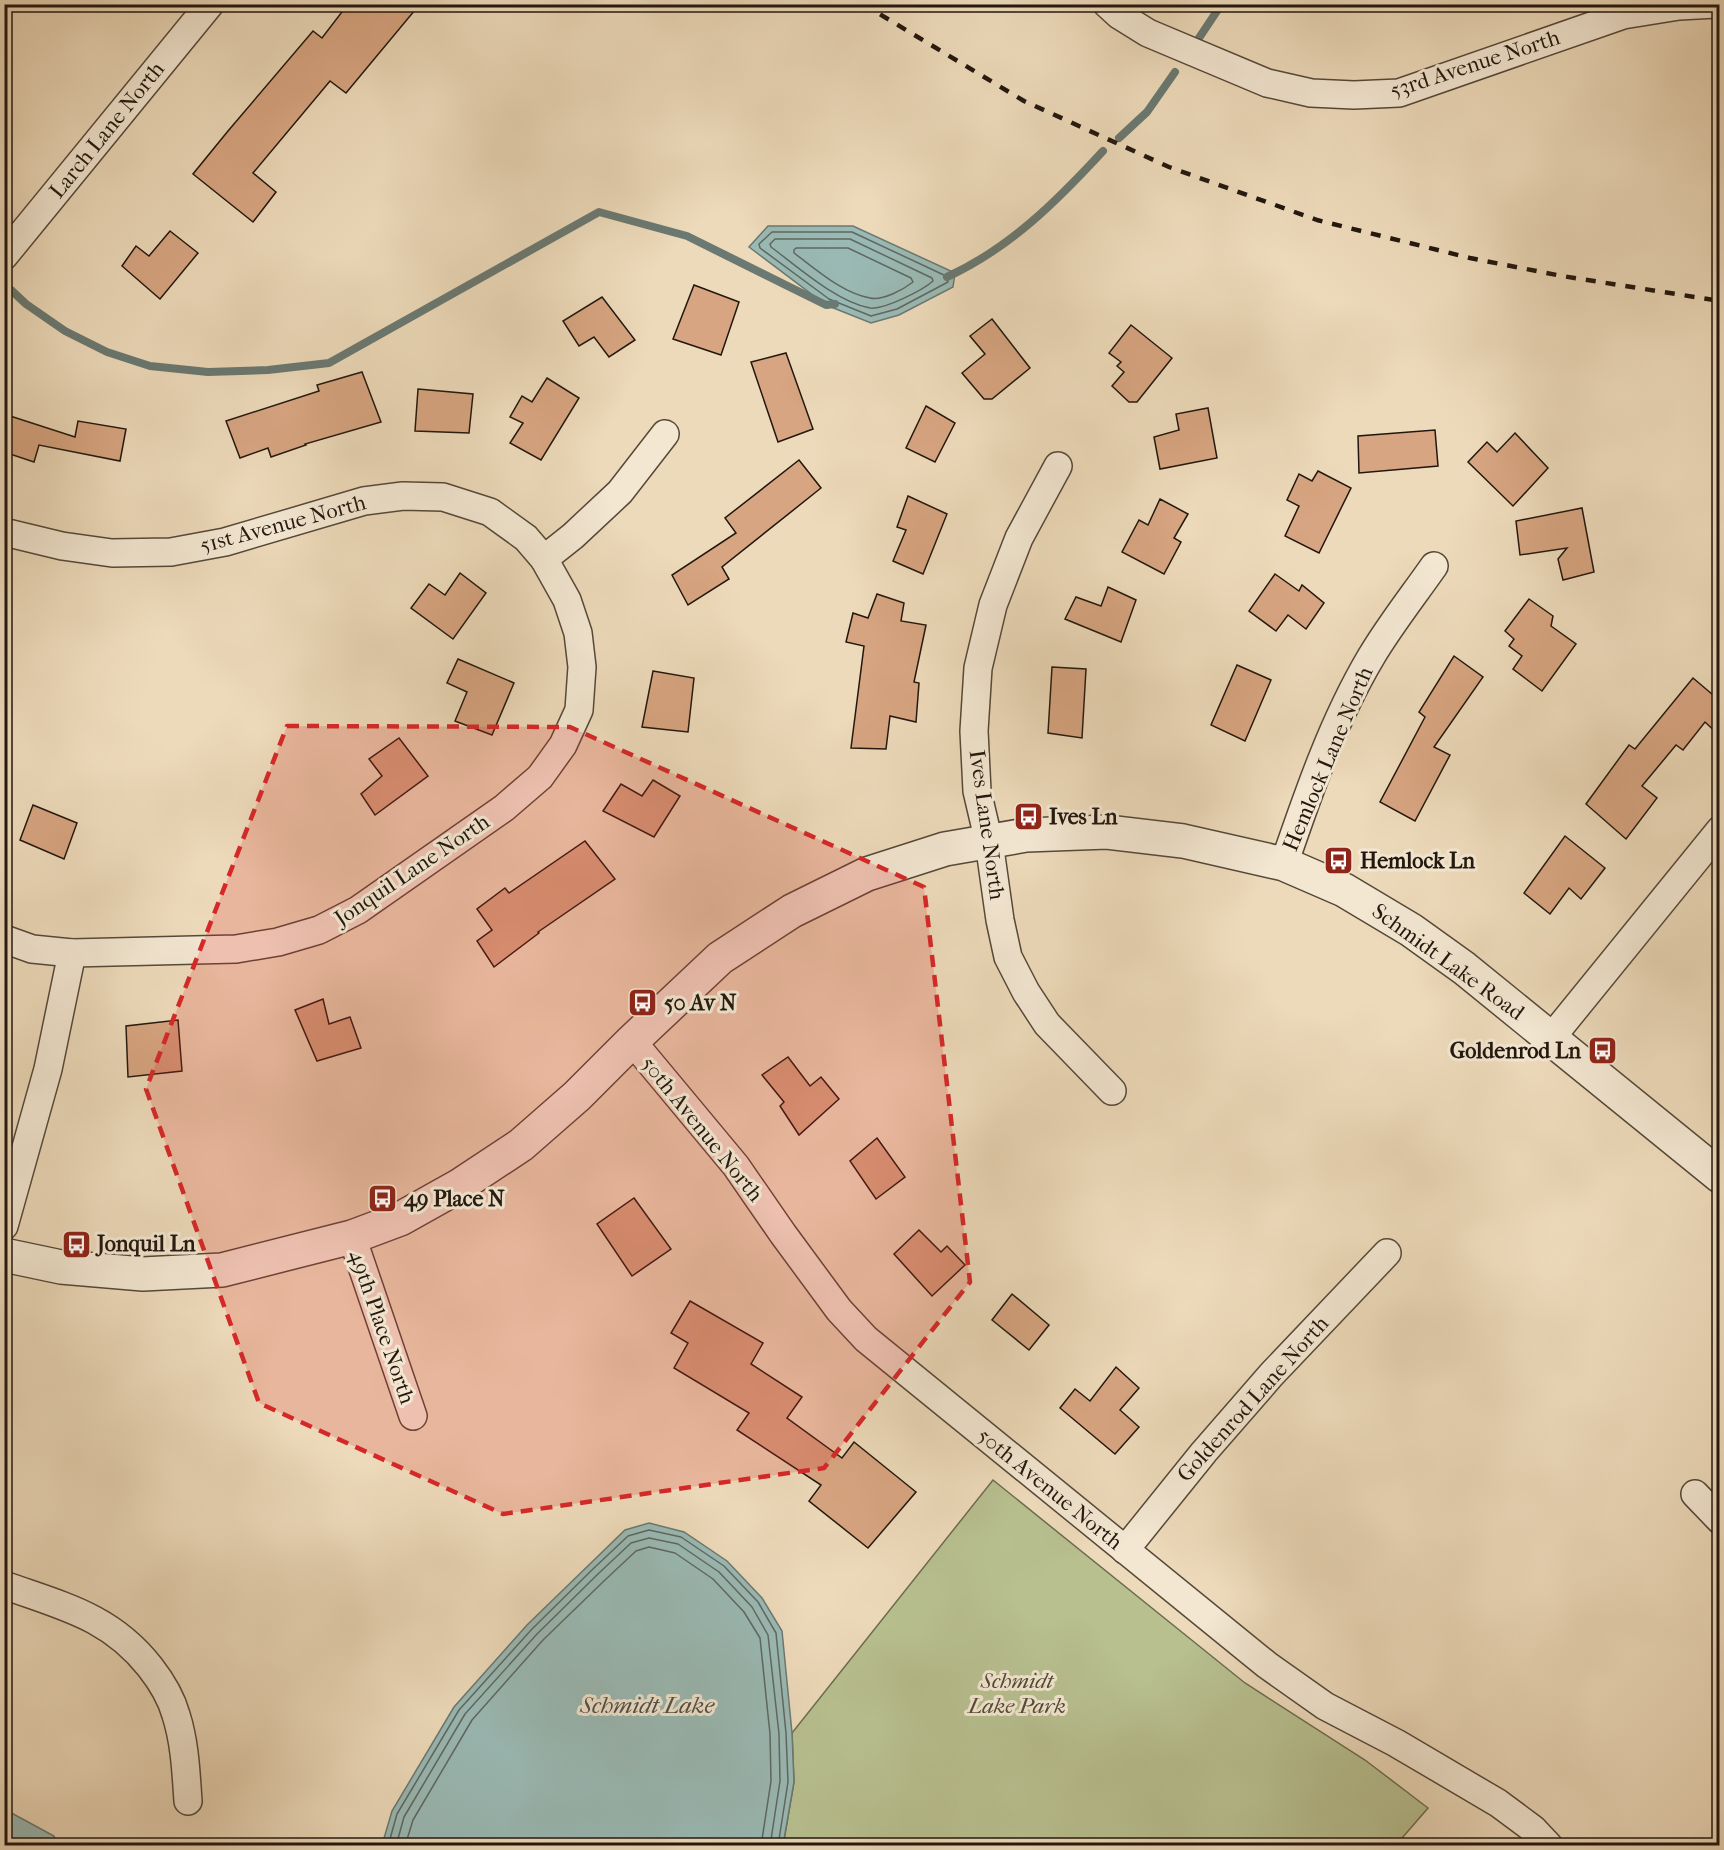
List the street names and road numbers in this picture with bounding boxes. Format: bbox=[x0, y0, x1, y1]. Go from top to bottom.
street label: 53rd Avenue North bbox=[1387, 24, 1564, 104]
street label: Larch Lane North bbox=[44, 56, 170, 204]
street label: 51st Avenue North bbox=[197, 489, 369, 559]
street label: Hemlock Lane North bbox=[1277, 662, 1379, 855]
street label: Ives Lane North bbox=[964, 748, 1010, 902]
street label: Jonquil Lane North bbox=[328, 808, 495, 933]
street label: Schmidt Lake Road bbox=[1367, 898, 1530, 1026]
street label: 50th Avenue North bbox=[636, 1051, 769, 1207]
street label: 49th Place North bbox=[343, 1247, 421, 1408]
street label: Goldenrod Lane North bbox=[1172, 1310, 1335, 1487]
street label: 50th Avenue North bbox=[972, 1423, 1128, 1556]

